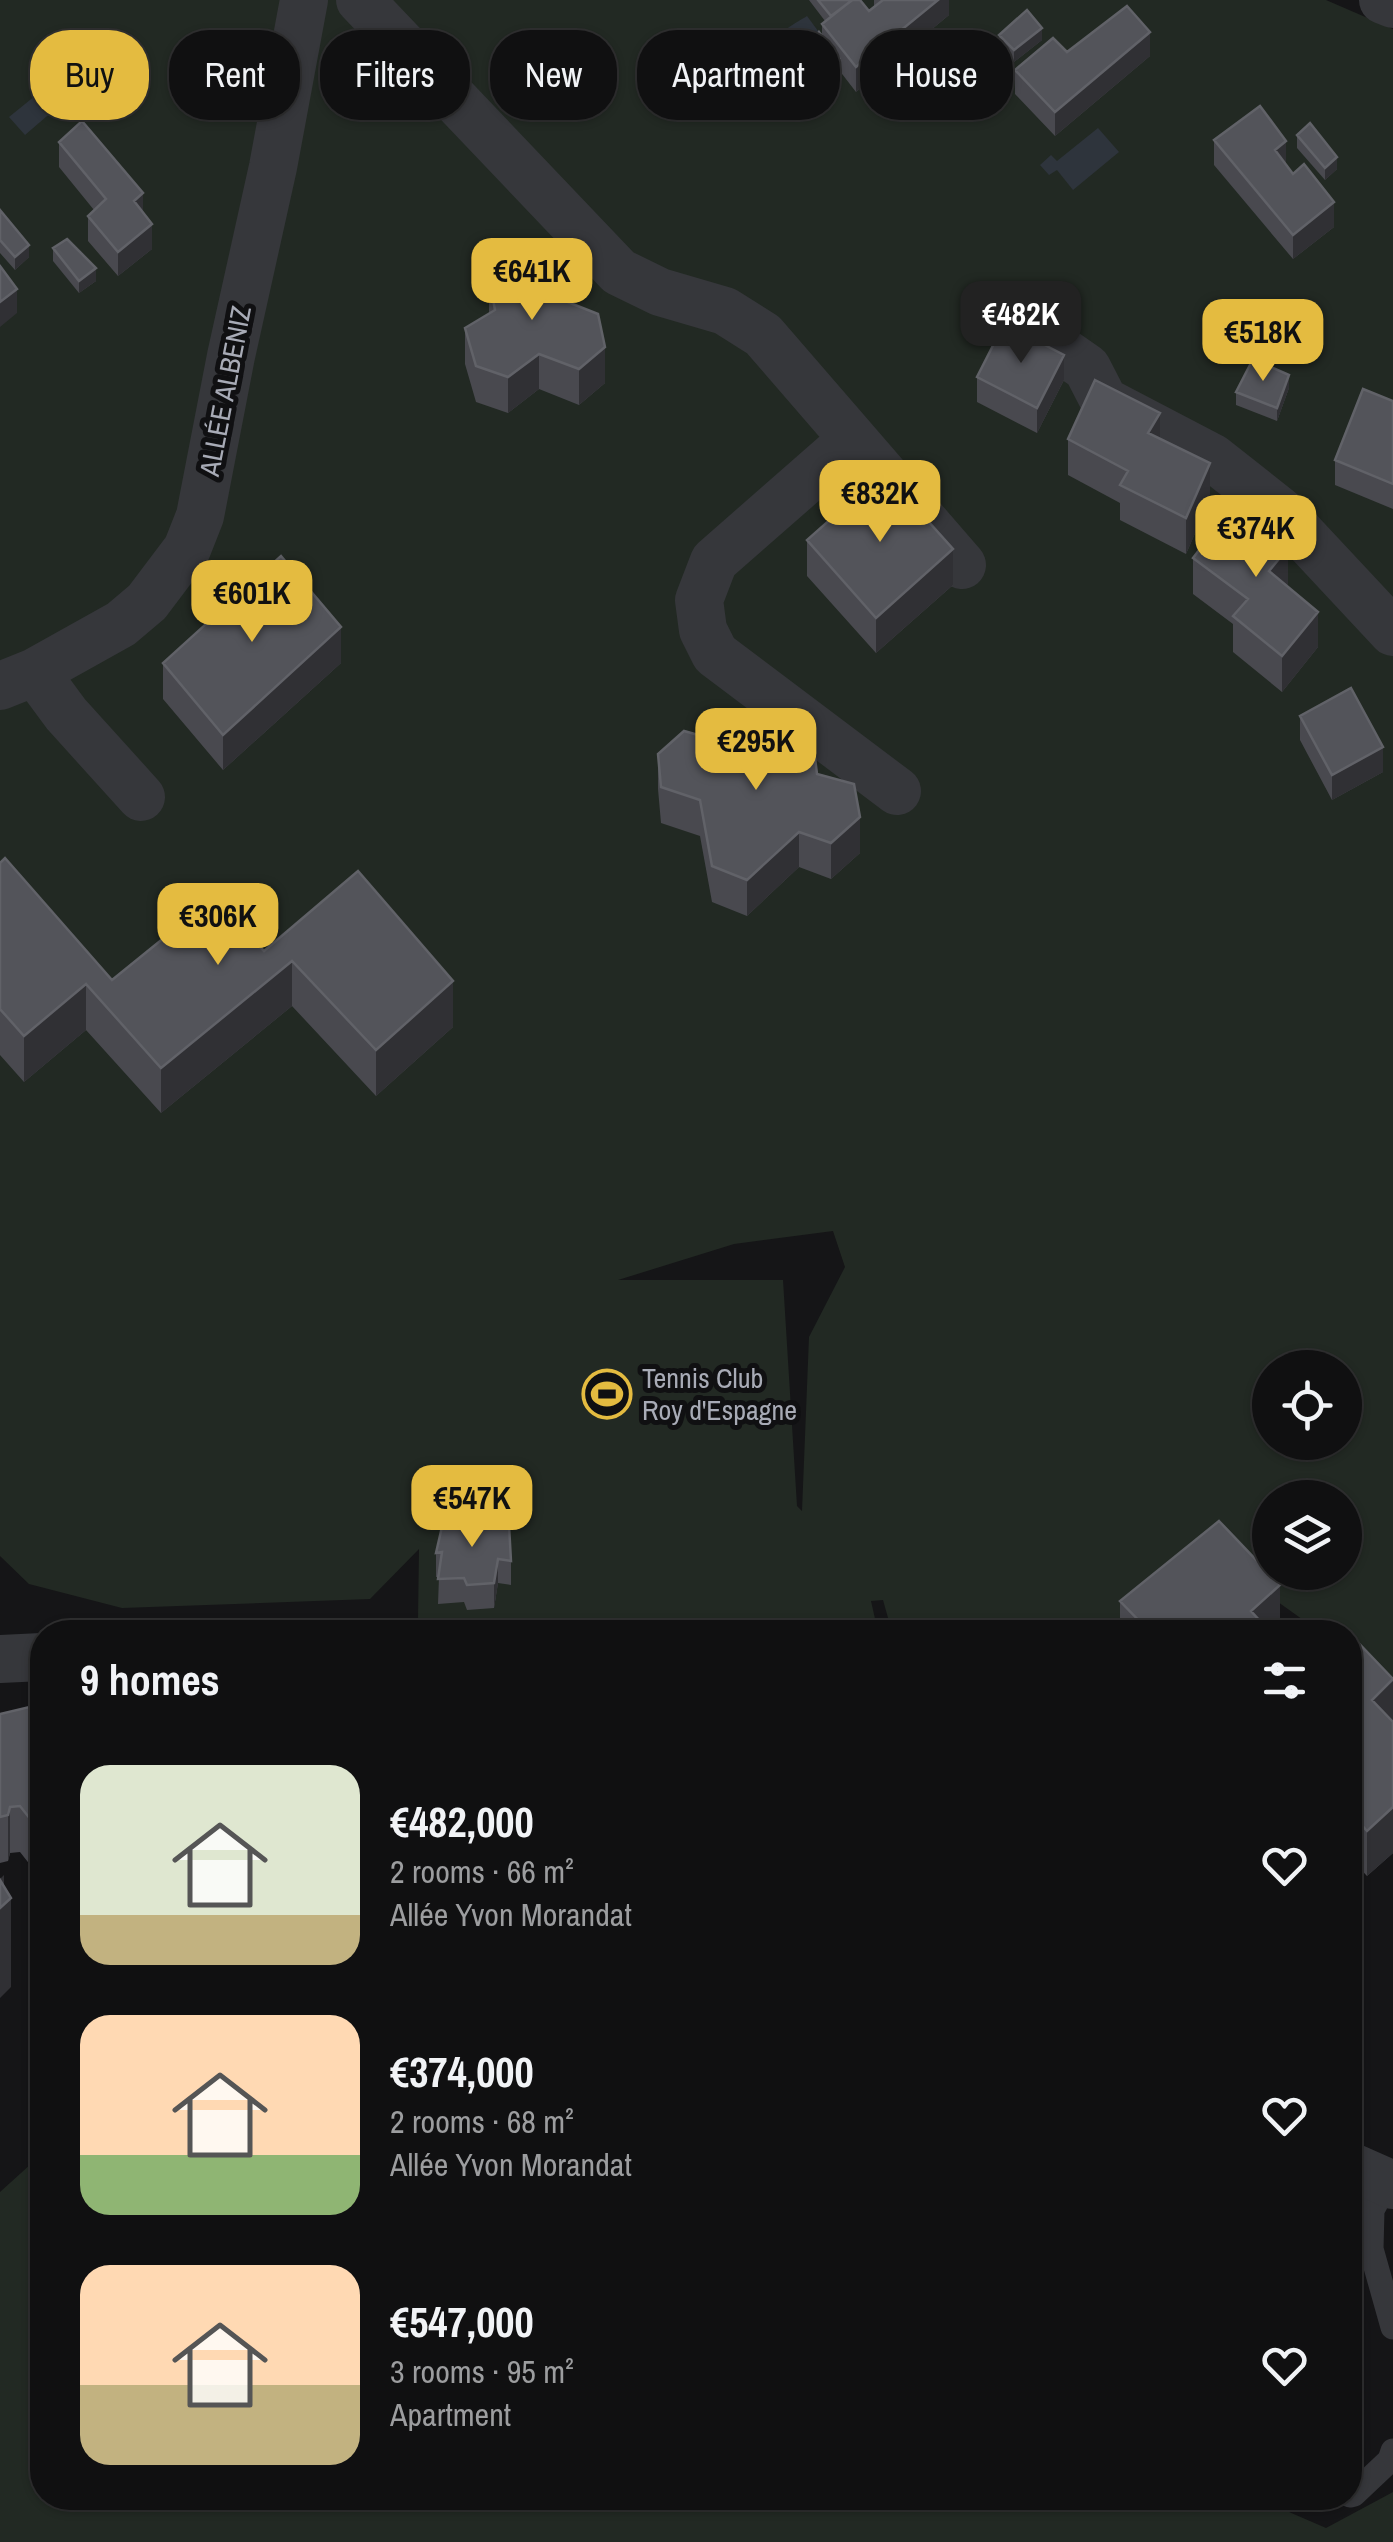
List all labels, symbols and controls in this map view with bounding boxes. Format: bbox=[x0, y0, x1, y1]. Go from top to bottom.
chip: Buy bbox=[30, 30, 149, 120]
chip: Rent bbox=[169, 30, 300, 120]
chip: Filters bbox=[320, 30, 470, 120]
chip: New bbox=[490, 30, 617, 120]
chip: Apartment bbox=[637, 30, 840, 120]
chip: House bbox=[860, 30, 1013, 120]
pin: €641K bbox=[462, 238, 602, 323]
text: €641K bbox=[493, 249, 571, 292]
pin: €482K bbox=[951, 281, 1091, 366]
text: €482K bbox=[982, 292, 1060, 335]
pin: €518K bbox=[1193, 299, 1333, 384]
street label: ALLÉE ALBENIZ bbox=[190, 303, 260, 480]
text: €518K bbox=[1224, 310, 1302, 353]
pin: €832K bbox=[810, 460, 950, 545]
text: €832K bbox=[841, 471, 919, 514]
pin: €374K bbox=[1186, 495, 1326, 580]
text: €374K bbox=[1217, 506, 1295, 549]
pin: €601K bbox=[182, 560, 322, 645]
text: €601K bbox=[213, 571, 291, 614]
pin: €295K bbox=[686, 708, 826, 793]
text: €295K bbox=[717, 719, 795, 762]
pin: €306K bbox=[148, 883, 288, 968]
text: €306K bbox=[179, 894, 257, 937]
map controls bbox=[1252, 1350, 1362, 1590]
button: locate bbox=[1252, 1350, 1362, 1460]
place label: Tennis Club Roy d'Espagne bbox=[642, 1359, 797, 1429]
sports icon: Tennis Club Roy d'Espagne bbox=[581, 1368, 633, 1420]
pin: €547K bbox=[402, 1465, 542, 1550]
text: €547K bbox=[433, 1476, 511, 1519]
button: layers bbox=[1252, 1480, 1362, 1590]
text: 9 homes bbox=[80, 1652, 220, 1708]
icon: filters bbox=[1257, 1653, 1312, 1708]
text: €482,000 bbox=[390, 1794, 534, 1850]
icon: home bbox=[160, 1805, 280, 1925]
icon: heart bbox=[1257, 1838, 1312, 1893]
text: 2 rooms · 66 m² bbox=[390, 1850, 574, 1893]
text: Allée Yvon Morandat bbox=[390, 1893, 632, 1936]
text: €374,000 bbox=[390, 2044, 534, 2100]
icon: home bbox=[160, 2055, 280, 2175]
icon: heart bbox=[1257, 2088, 1312, 2143]
text: 2 rooms · 68 m² bbox=[390, 2100, 574, 2143]
text: Allée Yvon Morandat bbox=[390, 2143, 632, 2186]
text: €547,000 bbox=[390, 2294, 534, 2350]
icon: home bbox=[160, 2305, 280, 2425]
icon: heart bbox=[1257, 2338, 1312, 2393]
text: 3 rooms · 95 m² bbox=[390, 2350, 574, 2393]
text: Apartment bbox=[390, 2393, 511, 2436]

